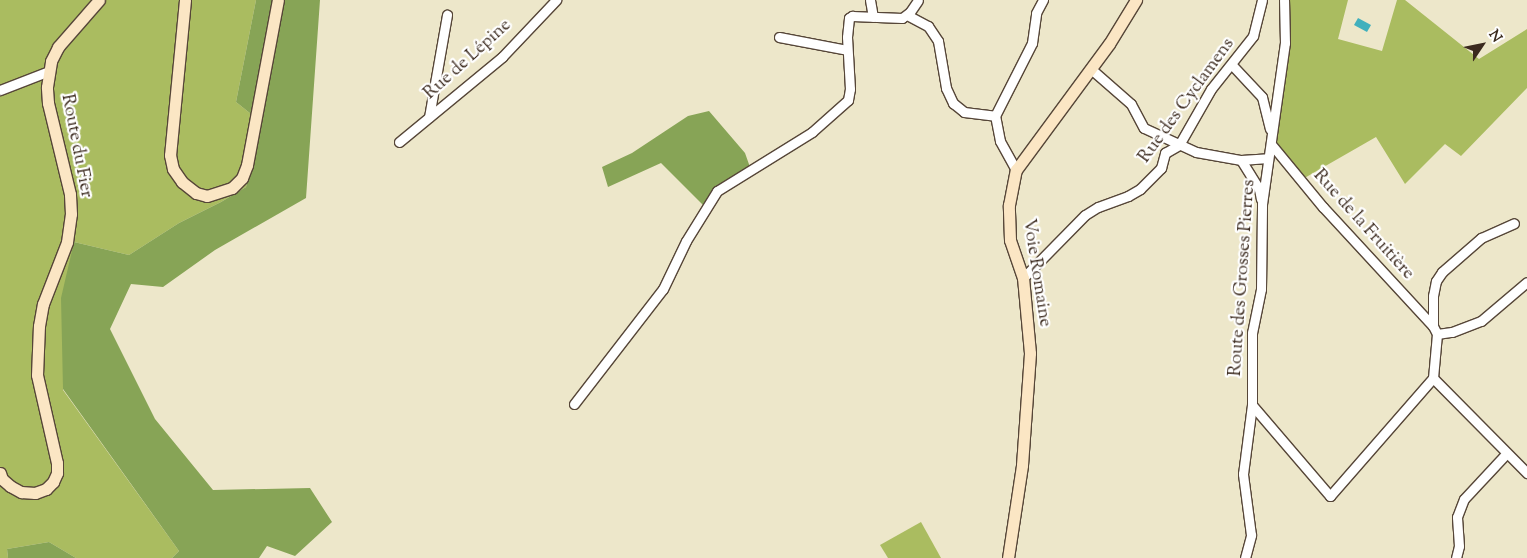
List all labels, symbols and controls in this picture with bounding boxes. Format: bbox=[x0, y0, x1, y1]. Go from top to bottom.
street label: Rue de Lépine bbox=[420, 15, 516, 105]
north arrow bbox=[1457, 20, 1507, 70]
text: N bbox=[1483, 26, 1506, 47]
street label: Rue des Cyclamens bbox=[1134, 34, 1240, 168]
street label: Route du Fier bbox=[55, 92, 97, 200]
street label: Rue de la Fruitière bbox=[1308, 165, 1418, 285]
street label: Route des Grosses Pierres bbox=[1225, 179, 1261, 377]
street label: Voie Romaine bbox=[1017, 217, 1055, 329]

